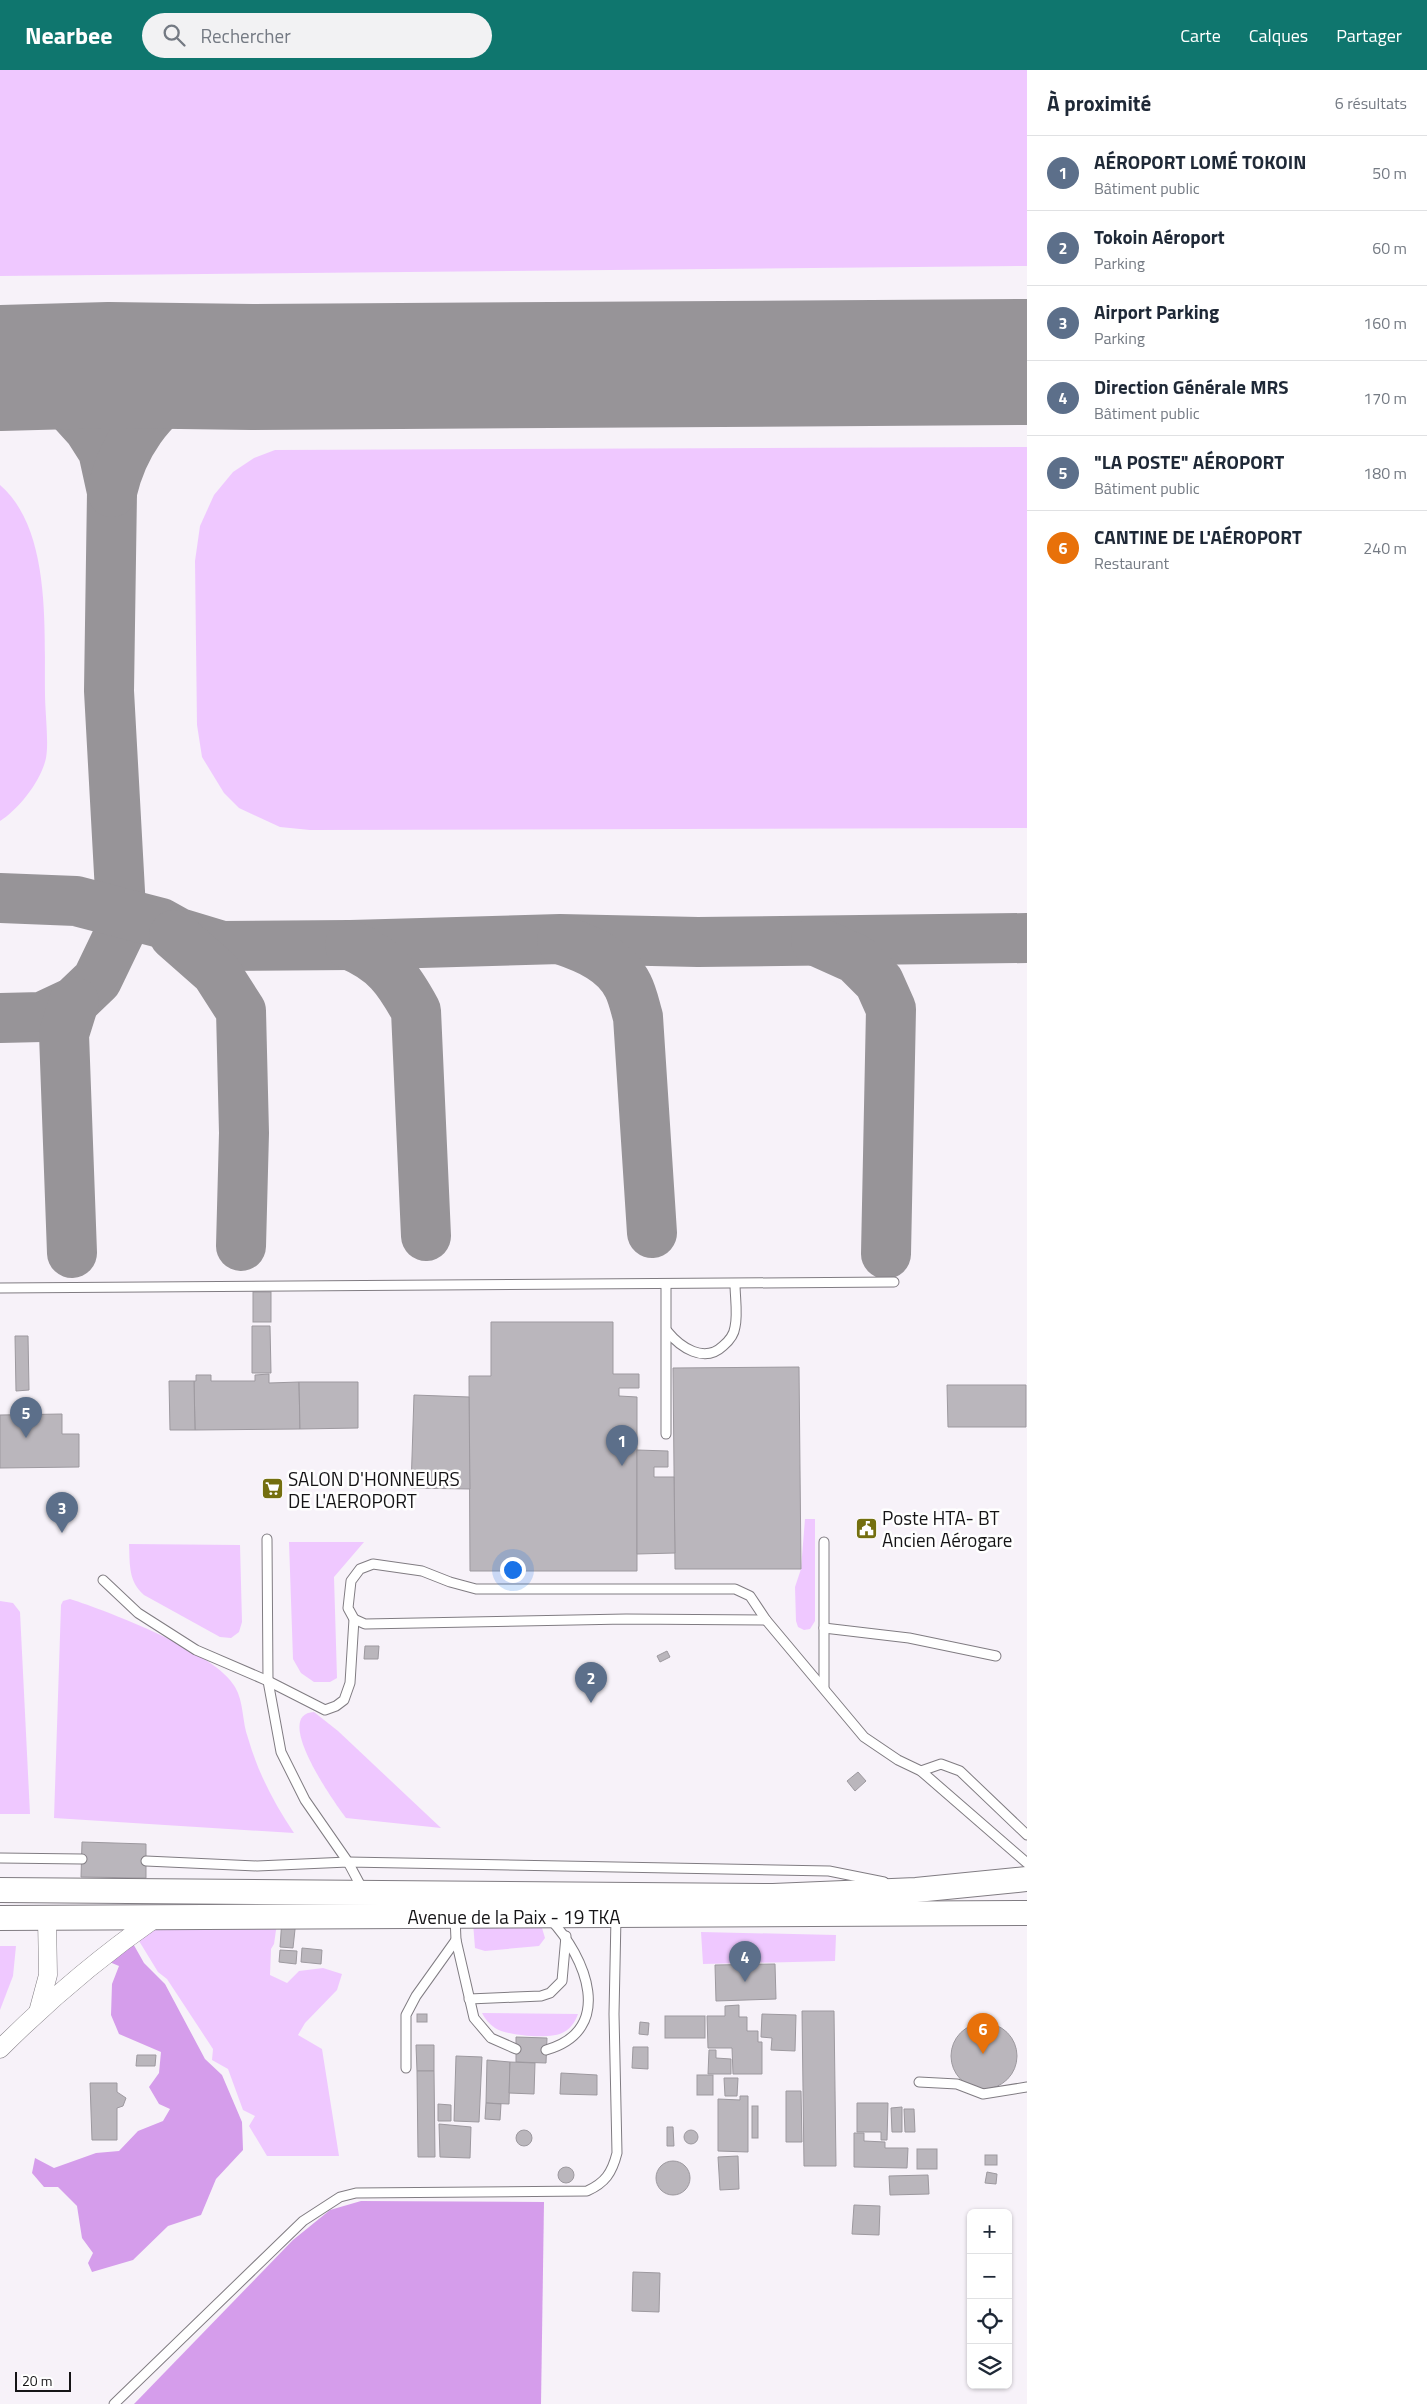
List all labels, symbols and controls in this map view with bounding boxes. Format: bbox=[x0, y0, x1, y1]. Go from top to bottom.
search box bbox=[142, 13, 492, 58]
text: Nearbee bbox=[25, 17, 112, 53]
icon: search bbox=[160, 21, 188, 49]
text: Rechercher bbox=[200, 21, 291, 50]
text: Carte bbox=[1180, 22, 1221, 49]
text: Calques bbox=[1249, 22, 1308, 49]
text: Partager bbox=[1336, 22, 1402, 49]
text: À proximité bbox=[1047, 87, 1151, 119]
text: 6 résultats bbox=[1335, 91, 1407, 115]
text: AÉROPORT LOMÉ TOKOIN bbox=[1094, 147, 1306, 176]
text: 1 bbox=[1059, 161, 1067, 185]
text: 50 m bbox=[1372, 161, 1407, 185]
text: Bâtiment public bbox=[1094, 176, 1200, 200]
text: Tokoin Aéroport bbox=[1094, 222, 1225, 251]
text: 2 bbox=[1059, 236, 1067, 260]
text: 60 m bbox=[1372, 236, 1407, 260]
text: Parking bbox=[1094, 251, 1145, 275]
text: Airport Parking bbox=[1094, 297, 1219, 326]
text: 3 bbox=[1059, 311, 1067, 335]
text: 160 m bbox=[1363, 311, 1407, 335]
text: Parking bbox=[1094, 326, 1145, 350]
text: Direction Générale MRS bbox=[1094, 372, 1289, 401]
text: 4 bbox=[1059, 386, 1067, 410]
text: 170 m bbox=[1363, 386, 1407, 410]
text: Bâtiment public bbox=[1094, 401, 1200, 425]
text: "LA POSTE" AÉROPORT bbox=[1094, 447, 1284, 476]
text: 5 bbox=[1059, 461, 1067, 485]
text: 180 m bbox=[1363, 461, 1407, 485]
text: Bâtiment public bbox=[1094, 476, 1200, 500]
text: CANTINE DE L'AÉROPORT bbox=[1094, 522, 1302, 551]
text: 6 bbox=[1059, 536, 1067, 560]
text: 240 m bbox=[1363, 536, 1407, 560]
text: Restaurant bbox=[1094, 551, 1169, 575]
pin: 5 bbox=[10, 1397, 42, 1438]
pin: 1 bbox=[606, 1425, 638, 1466]
place label: SALON D'HONNEURS DE L'AEROPORT bbox=[288, 1464, 460, 1515]
supermarket icon: SALON D'HONNEURS DE L'AEROPORT bbox=[260, 1477, 284, 1501]
pin: 3 bbox=[46, 1492, 78, 1533]
place label: Poste HTA- BT Ancien Aérogare bbox=[882, 1503, 1012, 1554]
public building icon: Poste HTA- BT Ancien Aérogare bbox=[854, 1516, 878, 1540]
your location bbox=[500, 1557, 526, 1583]
pin: 2 bbox=[575, 1662, 607, 1703]
street label: Avenue de la Paix - 19 TKA bbox=[407, 1902, 621, 1931]
pin: 4 bbox=[729, 1941, 761, 1982]
pin: 6 bbox=[967, 2013, 999, 2054]
map controls bbox=[967, 2209, 1012, 2389]
button: + bbox=[967, 2209, 1012, 2254]
button: − bbox=[967, 2254, 1012, 2299]
button: locate bbox=[967, 2299, 1012, 2344]
button: layers bbox=[967, 2344, 1012, 2389]
scale bar bbox=[15, 2369, 71, 2392]
text: 20 m bbox=[22, 2370, 52, 2391]

